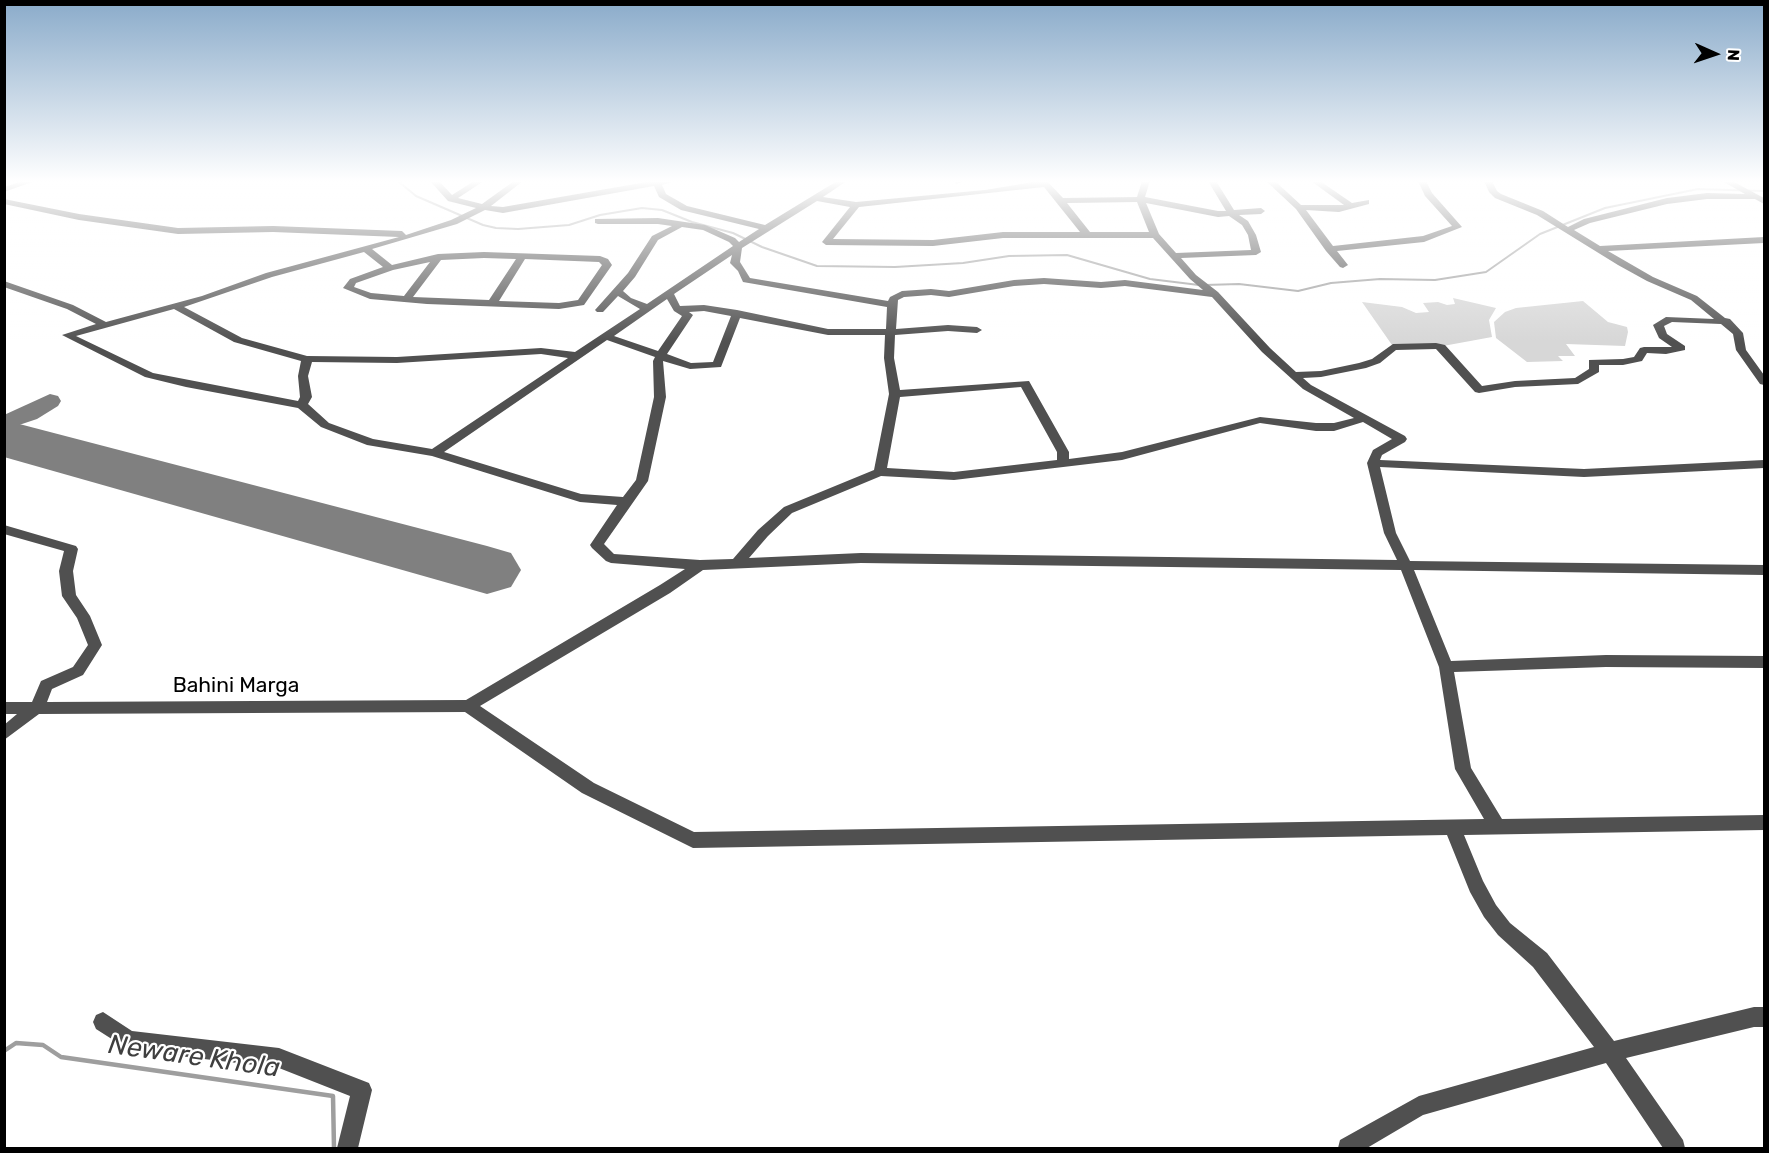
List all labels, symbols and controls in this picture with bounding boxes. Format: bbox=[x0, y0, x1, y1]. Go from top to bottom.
north arrow bbox=[1685, 24, 1745, 84]
text: N bbox=[1724, 49, 1743, 61]
street label: Bahini Marga bbox=[173, 673, 299, 699]
water label: Neware Khola bbox=[106, 1029, 282, 1085]

